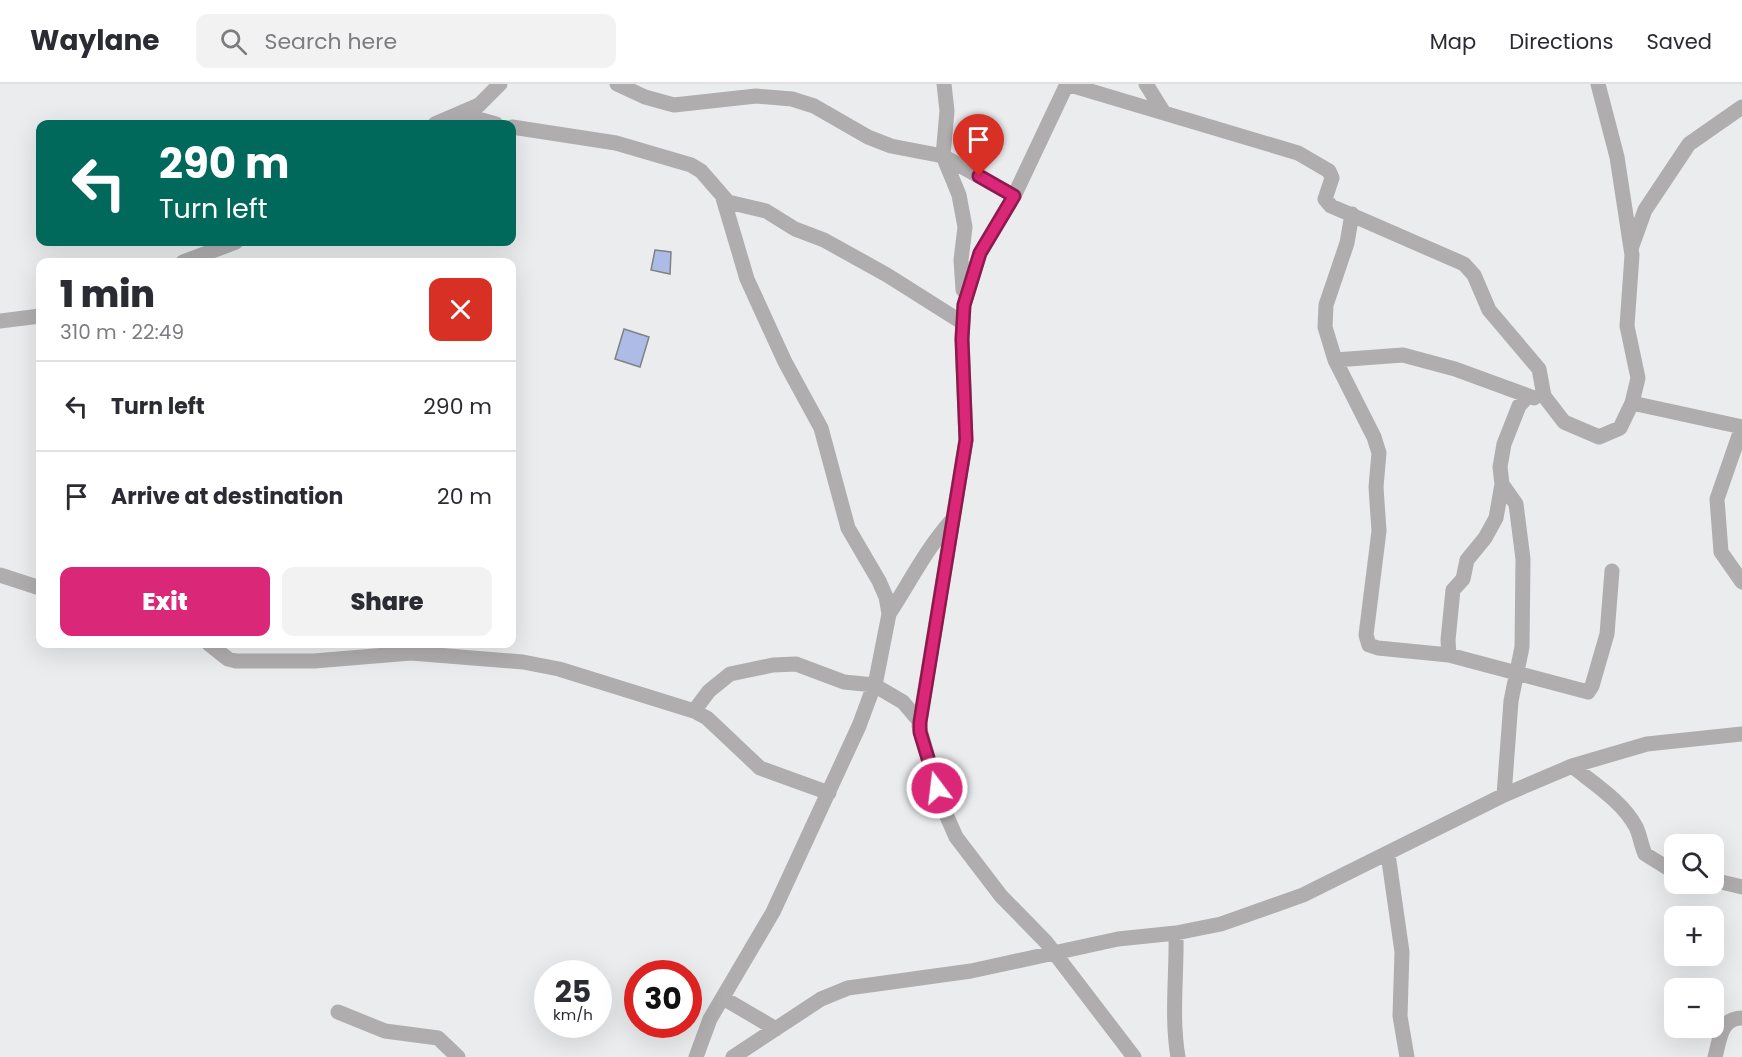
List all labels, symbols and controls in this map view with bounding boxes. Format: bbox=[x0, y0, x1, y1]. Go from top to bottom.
search box bbox=[196, 14, 616, 68]
text: Waylane bbox=[30, 21, 160, 60]
icon: search bbox=[217, 25, 250, 58]
text: Search here bbox=[265, 26, 397, 57]
text: Map bbox=[1430, 27, 1476, 56]
text: Directions bbox=[1509, 27, 1613, 56]
text: Saved bbox=[1646, 27, 1712, 56]
pin bbox=[953, 114, 1004, 176]
icon: arrive bbox=[962, 123, 995, 156]
text: 290 m bbox=[159, 134, 290, 193]
icon: left bbox=[60, 144, 138, 222]
text: Turn left bbox=[159, 190, 268, 227]
text: 1 min bbox=[60, 269, 155, 320]
button: close bbox=[429, 278, 492, 341]
text: 310 m · 22:49 bbox=[60, 318, 184, 346]
icon: left bbox=[60, 390, 93, 423]
text: Turn left bbox=[111, 391, 205, 422]
text: 290 m bbox=[423, 391, 492, 422]
icon: arrive bbox=[60, 480, 93, 513]
text: Arrive at destination bbox=[111, 481, 343, 512]
text: 20 m bbox=[437, 481, 492, 512]
button: Exit bbox=[60, 567, 270, 636]
button: Share bbox=[282, 567, 492, 636]
position arrow bbox=[905, 756, 969, 820]
map controls bbox=[1664, 834, 1724, 1038]
button: search bbox=[1664, 834, 1724, 894]
button: + bbox=[1664, 906, 1724, 966]
speed limit sign: 30 bbox=[624, 960, 702, 1038]
text: 25 bbox=[555, 970, 591, 1013]
button: − bbox=[1664, 978, 1724, 1038]
text: km/h bbox=[553, 1004, 593, 1025]

